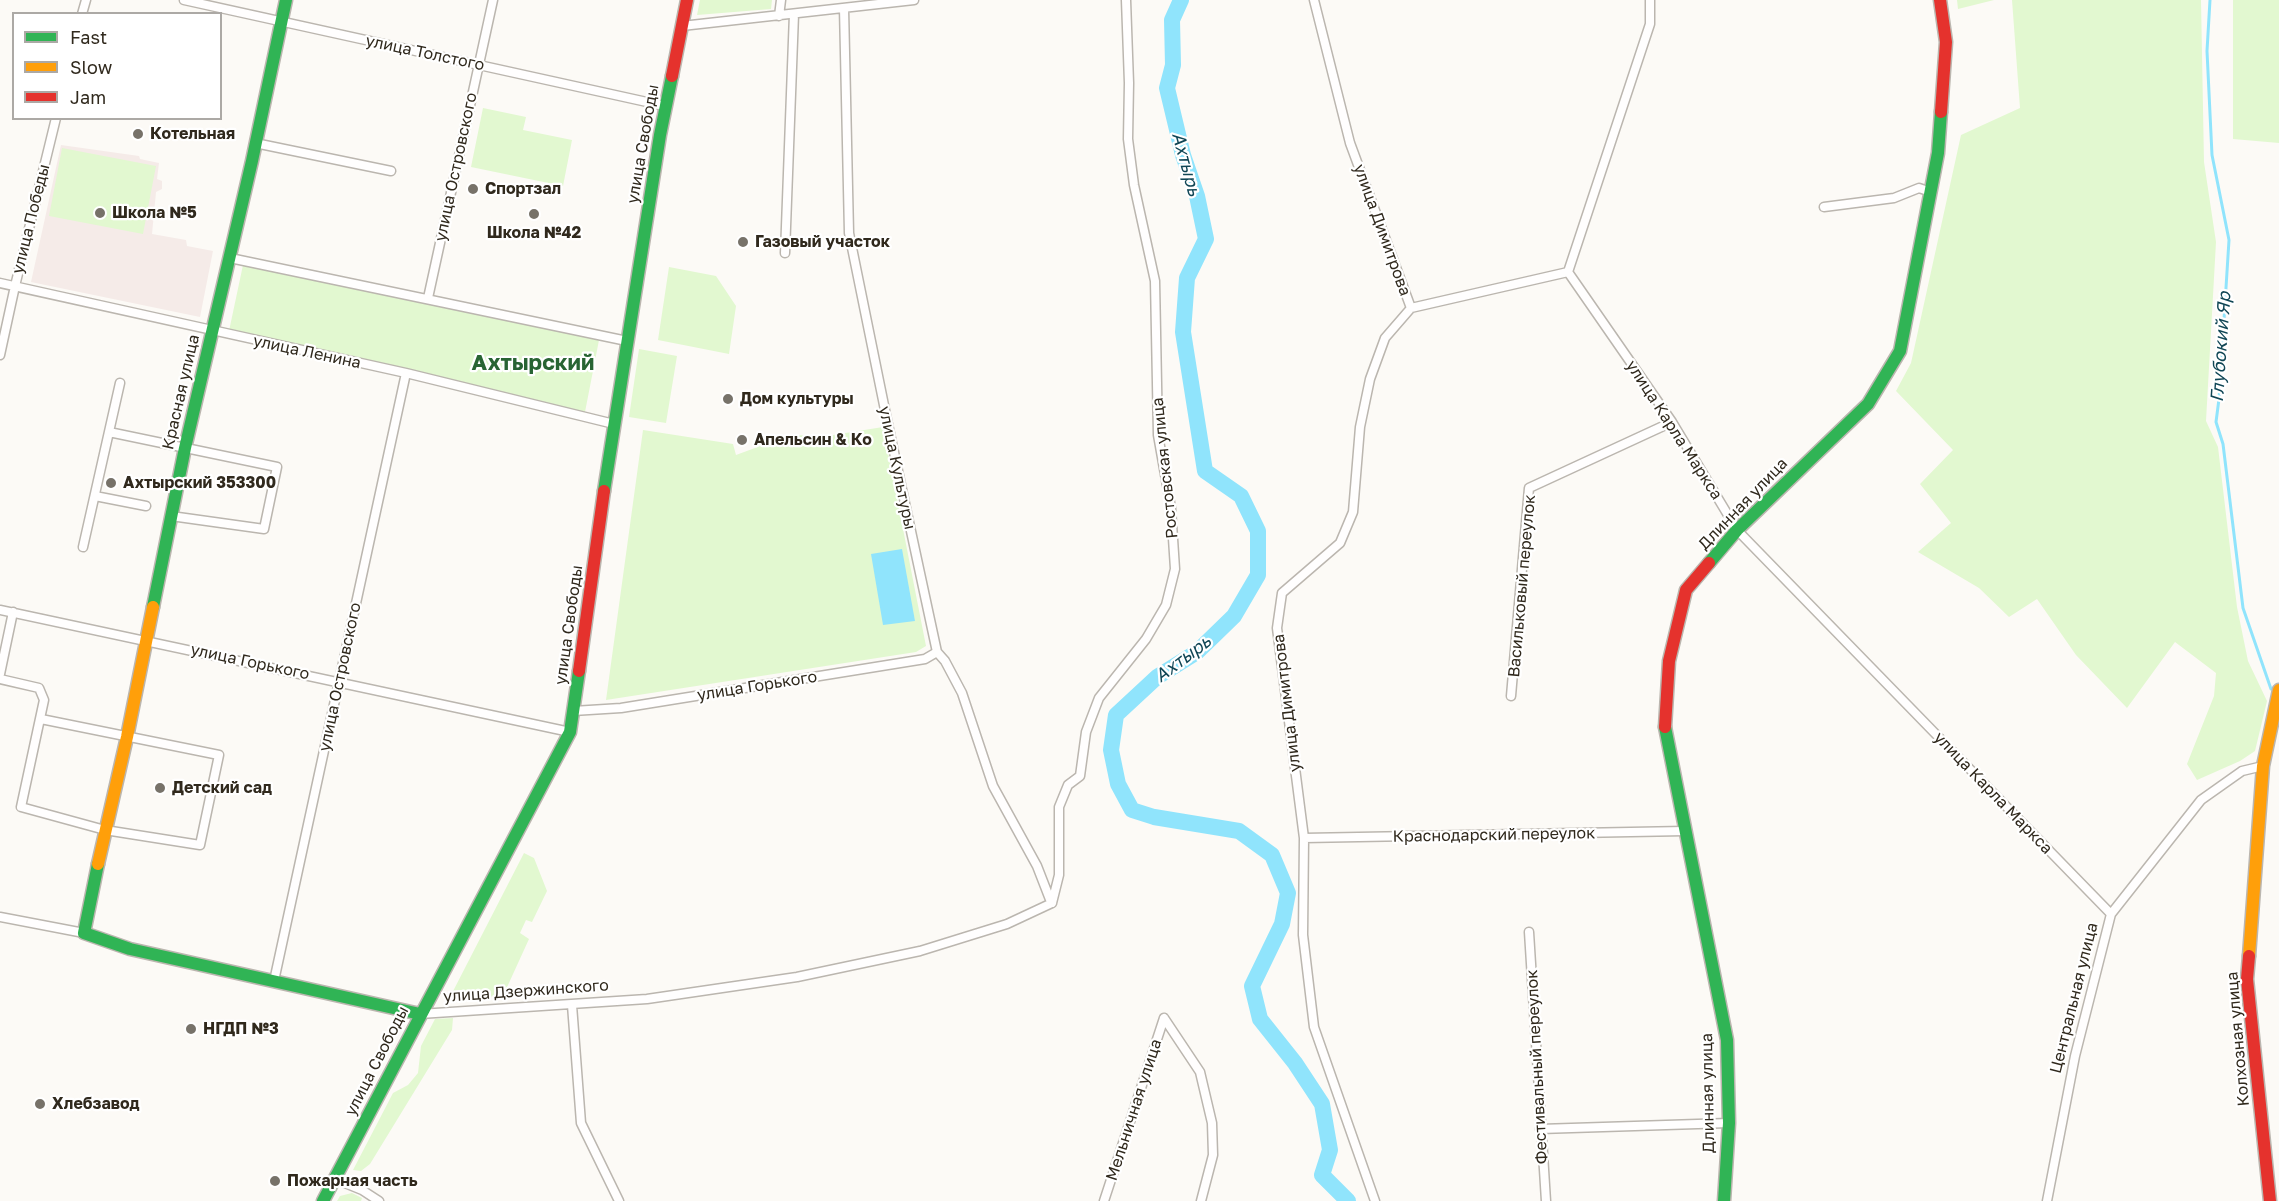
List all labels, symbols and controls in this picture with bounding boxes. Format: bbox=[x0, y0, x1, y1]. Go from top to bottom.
legend bbox=[12, 12, 222, 120]
text: Fast bbox=[70, 26, 107, 48]
street label: улица Толстого bbox=[364, 31, 486, 75]
text: Slow bbox=[70, 56, 112, 78]
street label: улица Свободы bbox=[623, 83, 663, 205]
text: Jam bbox=[70, 86, 106, 108]
street label: улица Островского bbox=[431, 91, 481, 243]
place label: Котельная bbox=[150, 124, 235, 144]
marker: Котельная bbox=[131, 127, 145, 141]
water label: Ахтырь bbox=[1167, 130, 1205, 198]
street label: улица Димитрова bbox=[1349, 161, 1415, 299]
street label: улица Победы bbox=[8, 162, 54, 276]
place label: Спортзал bbox=[485, 179, 561, 199]
marker: Спортзал bbox=[466, 182, 480, 196]
place label: Школа №5 bbox=[112, 203, 197, 223]
marker: Школа №5 bbox=[93, 206, 107, 220]
marker: Школа №42 bbox=[527, 207, 541, 221]
place label: Школа №42 bbox=[487, 223, 581, 243]
place label: Газовый участок bbox=[755, 232, 890, 252]
marker: Газовый участок bbox=[736, 235, 750, 249]
water label: Глубокий Яр bbox=[2206, 291, 2236, 403]
street label: улица Ленина bbox=[251, 331, 363, 373]
street label: Красная улица bbox=[158, 333, 204, 451]
district label: Ахтырский bbox=[472, 350, 594, 376]
street label: улица Карла Маркса bbox=[1622, 357, 1726, 503]
place label: Дом культуры bbox=[740, 389, 854, 409]
marker: Дом культуры bbox=[721, 392, 735, 406]
street label: Ростовская улица bbox=[1148, 397, 1182, 539]
street label: улица Культуры bbox=[875, 405, 919, 531]
place label: Апельсин & Ко bbox=[754, 430, 872, 450]
marker: Апельсин & Ко bbox=[735, 433, 749, 447]
street label: Длинная улица bbox=[1694, 454, 1792, 554]
place label: Ахтырский 353300 bbox=[123, 473, 276, 493]
marker: Ахтырский 353300 bbox=[104, 476, 118, 490]
street label: Васильковый переулок bbox=[1504, 494, 1540, 678]
street label: улица Свободы bbox=[551, 564, 587, 686]
street label: улица Островского bbox=[315, 601, 365, 753]
water label: Ахтырь bbox=[1151, 631, 1215, 687]
street label: улица Димитрова bbox=[1269, 633, 1305, 773]
street label: улица Горького bbox=[189, 640, 311, 684]
street label: улица Горького bbox=[696, 667, 818, 705]
street label: улица Карла Маркса bbox=[1930, 728, 2056, 858]
place label: Детский сад bbox=[172, 778, 272, 798]
marker: Детский сад bbox=[153, 781, 167, 795]
street label: Краснодарский переулок bbox=[1393, 824, 1595, 846]
street label: Центральная улица bbox=[2046, 921, 2102, 1075]
street label: Фестивальный переулок bbox=[1522, 969, 1552, 1165]
street label: Колхозная улица bbox=[2223, 971, 2253, 1107]
street label: улица Дзержинского bbox=[443, 976, 609, 1006]
street label: улица Свободы bbox=[341, 1003, 413, 1119]
place label: НГДП №3 bbox=[203, 1019, 279, 1039]
marker: НГДП №3 bbox=[184, 1022, 198, 1036]
street label: Длинная улица bbox=[1697, 1033, 1719, 1153]
street label: Мельничная улица bbox=[1102, 1037, 1166, 1183]
place label: Хлебзавод bbox=[52, 1094, 139, 1114]
marker: Хлебзавод bbox=[33, 1097, 47, 1111]
place label: Пожарная часть bbox=[287, 1171, 418, 1191]
marker: Пожарная часть bbox=[268, 1174, 282, 1188]

